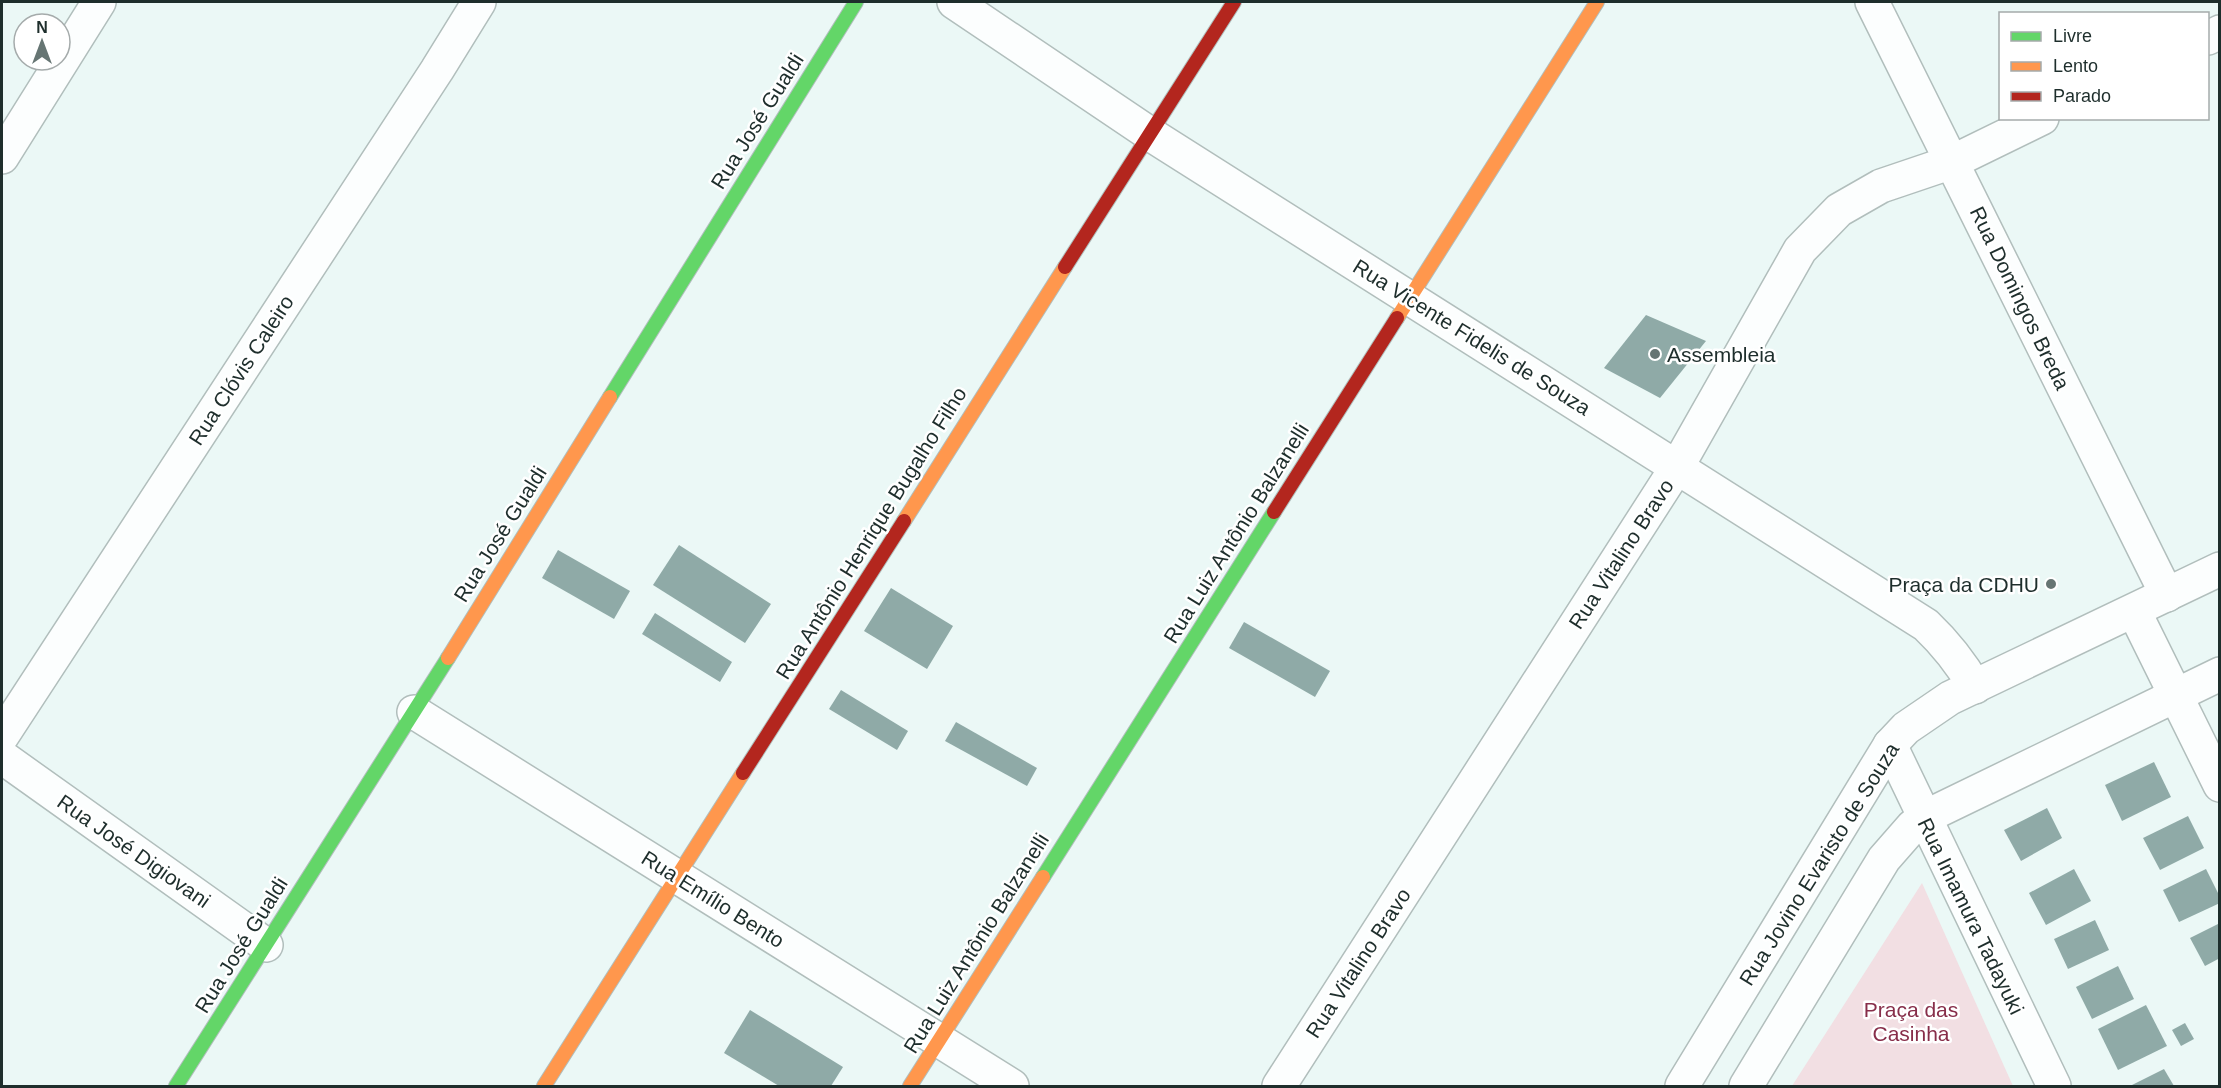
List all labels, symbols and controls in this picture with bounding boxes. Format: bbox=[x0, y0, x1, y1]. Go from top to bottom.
north arrow bbox=[12, 12, 72, 72]
legend bbox=[1999, 12, 2209, 120]
text: N bbox=[36, 19, 48, 36]
text: Livre bbox=[2053, 26, 2092, 46]
street label: Rua José Gualdi bbox=[706, 49, 808, 193]
text: Lento bbox=[2053, 56, 2098, 76]
text: Parado bbox=[2053, 86, 2111, 106]
street label: Rua Domingos Breda bbox=[1966, 203, 2074, 394]
street label: Rua Vicente Fidelis de Souza bbox=[1349, 254, 1595, 420]
street label: Rua Clóvis Caleiro bbox=[184, 291, 298, 449]
place label: Assembleia bbox=[1667, 343, 1776, 366]
marker: Assembleia bbox=[1648, 347, 1662, 361]
street label: Rua Antônio Henrique Bugalho Filho bbox=[771, 383, 971, 683]
street label: Rua Luiz Antônio Balzanelli bbox=[1159, 419, 1313, 647]
street label: Rua José Gualdi bbox=[449, 462, 551, 606]
street label: Rua Vitalino Bravo bbox=[1564, 475, 1678, 633]
place label: Praça da CDHU bbox=[1888, 573, 2039, 596]
marker: Praça da CDHU bbox=[2044, 577, 2058, 591]
street label: Rua Jovino Evaristo de Souza bbox=[1735, 738, 1903, 989]
street label: Rua José Digiovani bbox=[53, 790, 215, 912]
street label: Rua Imamura Tadayuki bbox=[1913, 814, 2029, 1018]
street label: Rua Luiz Antônio Balzanelli bbox=[899, 829, 1053, 1057]
street label: Rua Emílio Bento bbox=[638, 846, 788, 952]
street label: Rua José Gualdi bbox=[190, 873, 292, 1017]
street label: Rua Vitalino Bravo bbox=[1301, 884, 1415, 1042]
park label: Praça das Casinha bbox=[1864, 998, 1958, 1045]

